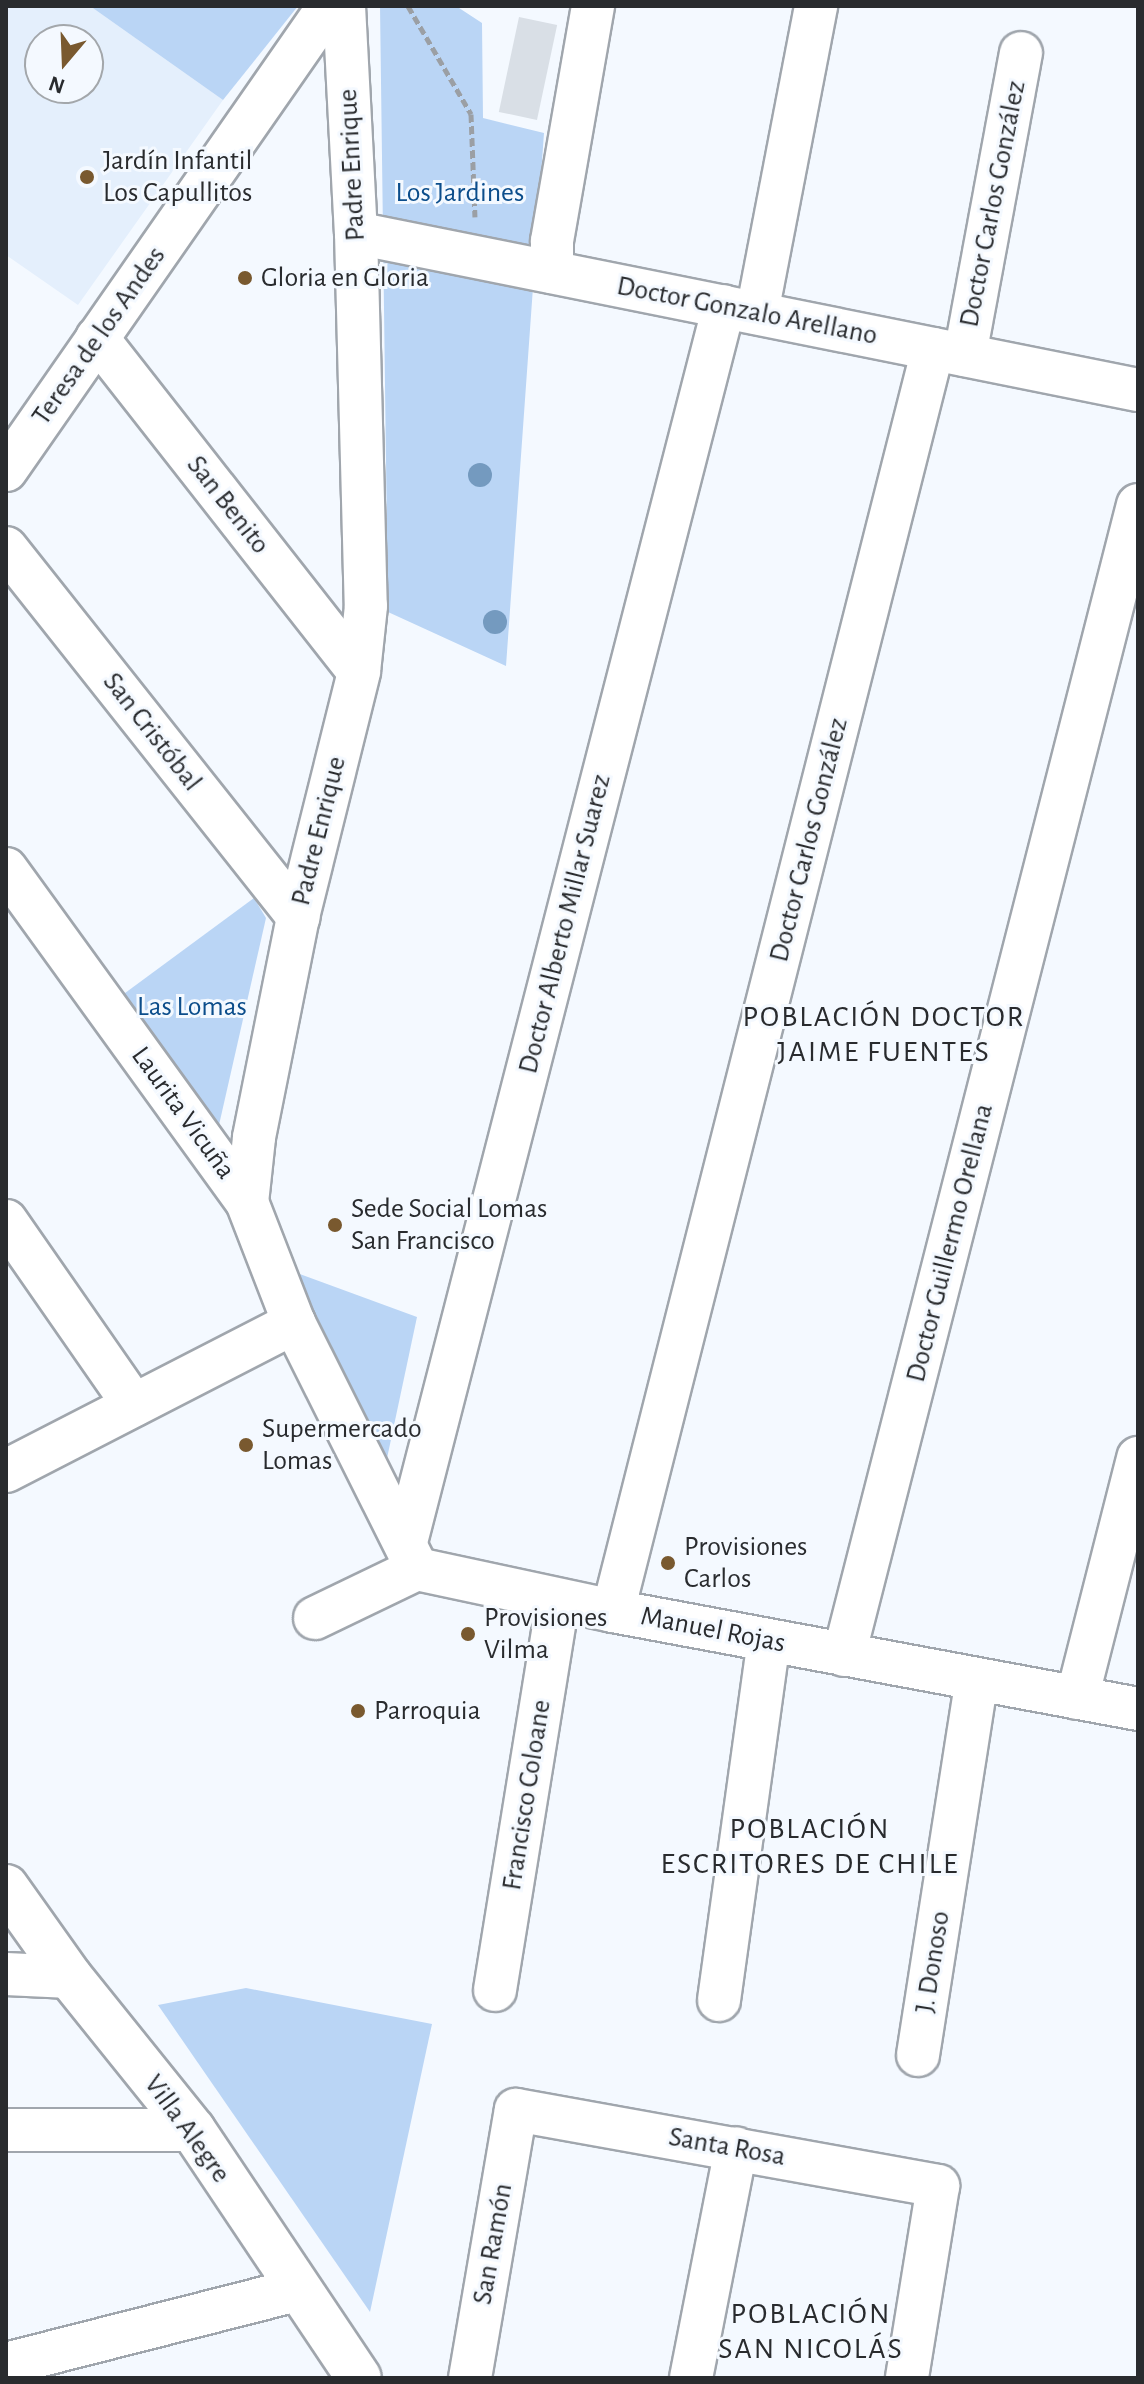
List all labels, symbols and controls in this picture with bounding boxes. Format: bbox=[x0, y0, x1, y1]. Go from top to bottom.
north arrow bbox=[24, 24, 104, 104]
text: N bbox=[46, 72, 68, 98]
street label: Doctor Carlos González bbox=[953, 78, 1033, 330]
street label: Padre Enrique bbox=[331, 88, 373, 242]
place label: Jardín Infantil Los Capullitos bbox=[103, 144, 252, 210]
marker: Jardín Infantil Los Capullitos bbox=[78, 168, 96, 186]
park label: Los Jardines bbox=[396, 176, 524, 210]
street label: Teresa de los Andes bbox=[25, 240, 173, 432]
place label: Gloria en Gloria bbox=[261, 261, 429, 295]
marker: Gloria en Gloria bbox=[236, 269, 254, 287]
street label: Doctor Gonzalo Arellano bbox=[614, 269, 880, 353]
street label: San Benito bbox=[179, 449, 277, 561]
street label: San Cristóbal bbox=[95, 666, 209, 798]
street label: Doctor Carlos González bbox=[762, 715, 856, 965]
street label: Padre Enrique bbox=[284, 753, 354, 909]
street label: Doctor Alberto Millar Suarez bbox=[512, 771, 618, 1077]
park label: Las Lomas bbox=[137, 990, 247, 1024]
district label: POBLACIÓN DOCTOR JAIME FUENTES bbox=[742, 999, 1026, 1070]
street label: Laurita Vicuña bbox=[124, 1040, 242, 1186]
street label: Doctor Guillermo Orellana bbox=[899, 1100, 1001, 1386]
place label: Sede Social Lomas San Francisco bbox=[351, 1192, 547, 1258]
marker: Sede Social Lomas San Francisco bbox=[326, 1216, 344, 1234]
place label: Supermercado Lomas bbox=[262, 1412, 422, 1478]
marker: Supermercado Lomas bbox=[237, 1436, 255, 1454]
place label: Provisiones Carlos bbox=[684, 1530, 807, 1596]
marker: Provisiones Carlos bbox=[659, 1554, 677, 1572]
street label: Manuel Rojas bbox=[638, 1600, 788, 1660]
place label: Provisiones Vilma bbox=[484, 1601, 607, 1667]
marker: Provisiones Vilma bbox=[459, 1625, 477, 1643]
place label: Parroquia bbox=[374, 1694, 481, 1728]
street label: Francisco Coloane bbox=[495, 1697, 559, 1893]
marker: Parroquia bbox=[349, 1702, 367, 1720]
district label: POBLACIÓN ESCRITORES DE CHILE bbox=[660, 1811, 960, 1882]
street label: J. Donoso bbox=[908, 1909, 958, 2015]
street label: Villa Alegre bbox=[137, 2068, 237, 2190]
street label: Santa Rosa bbox=[666, 2120, 788, 2174]
street label: San Ramón bbox=[466, 2181, 520, 2307]
district label: POBLACIÓN SAN NICOLÁS bbox=[718, 2296, 904, 2366]

